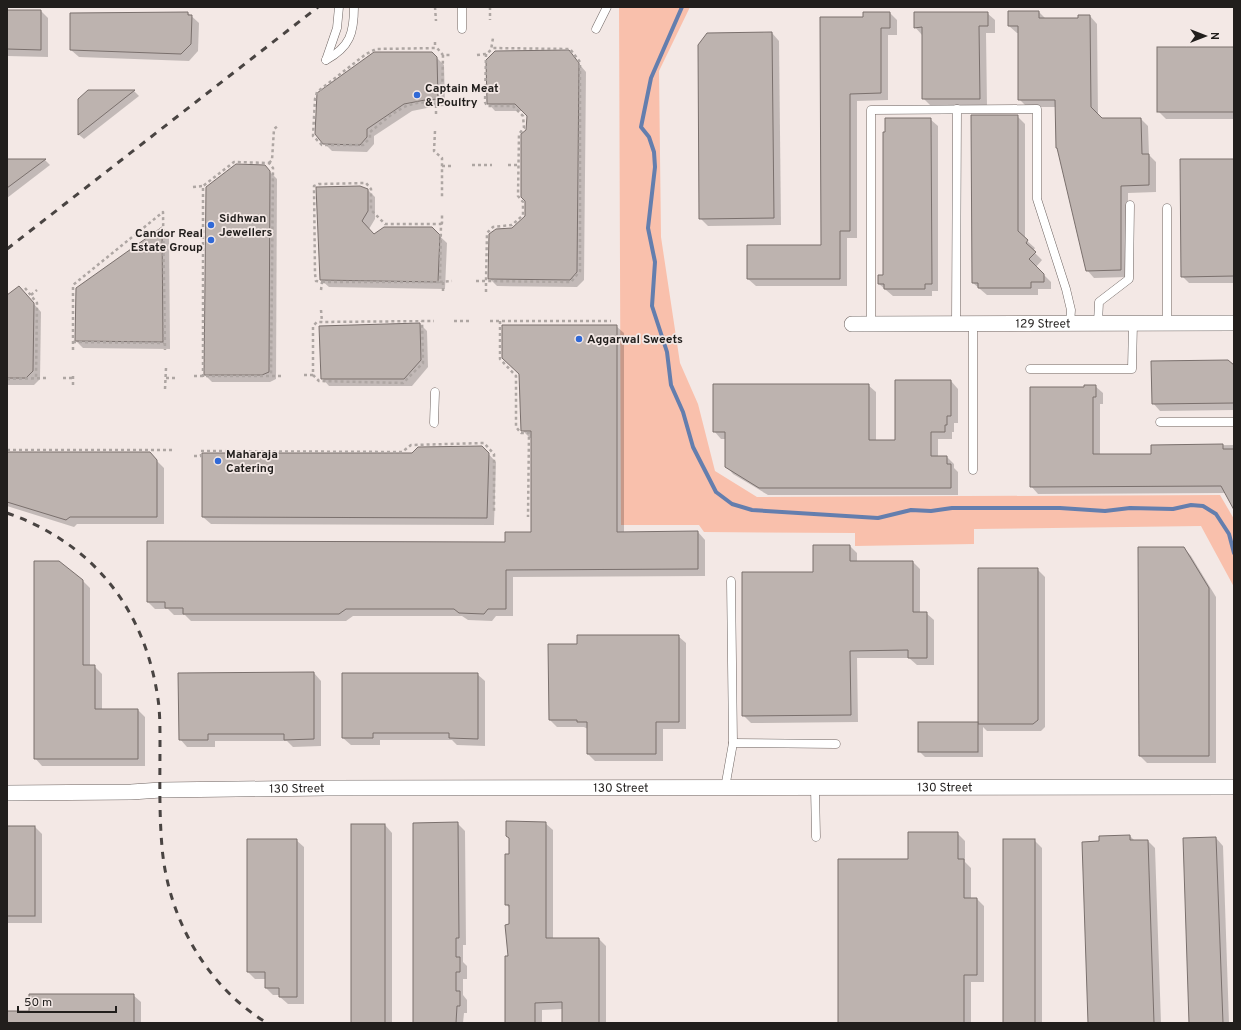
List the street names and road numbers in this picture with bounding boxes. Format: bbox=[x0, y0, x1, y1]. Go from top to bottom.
street label: 129 Street bbox=[1016, 316, 1070, 333]
street label: 130 Street bbox=[917, 780, 973, 796]
street label: 130 Street bbox=[269, 781, 325, 798]
street label: 130 Street bbox=[593, 781, 649, 797]

